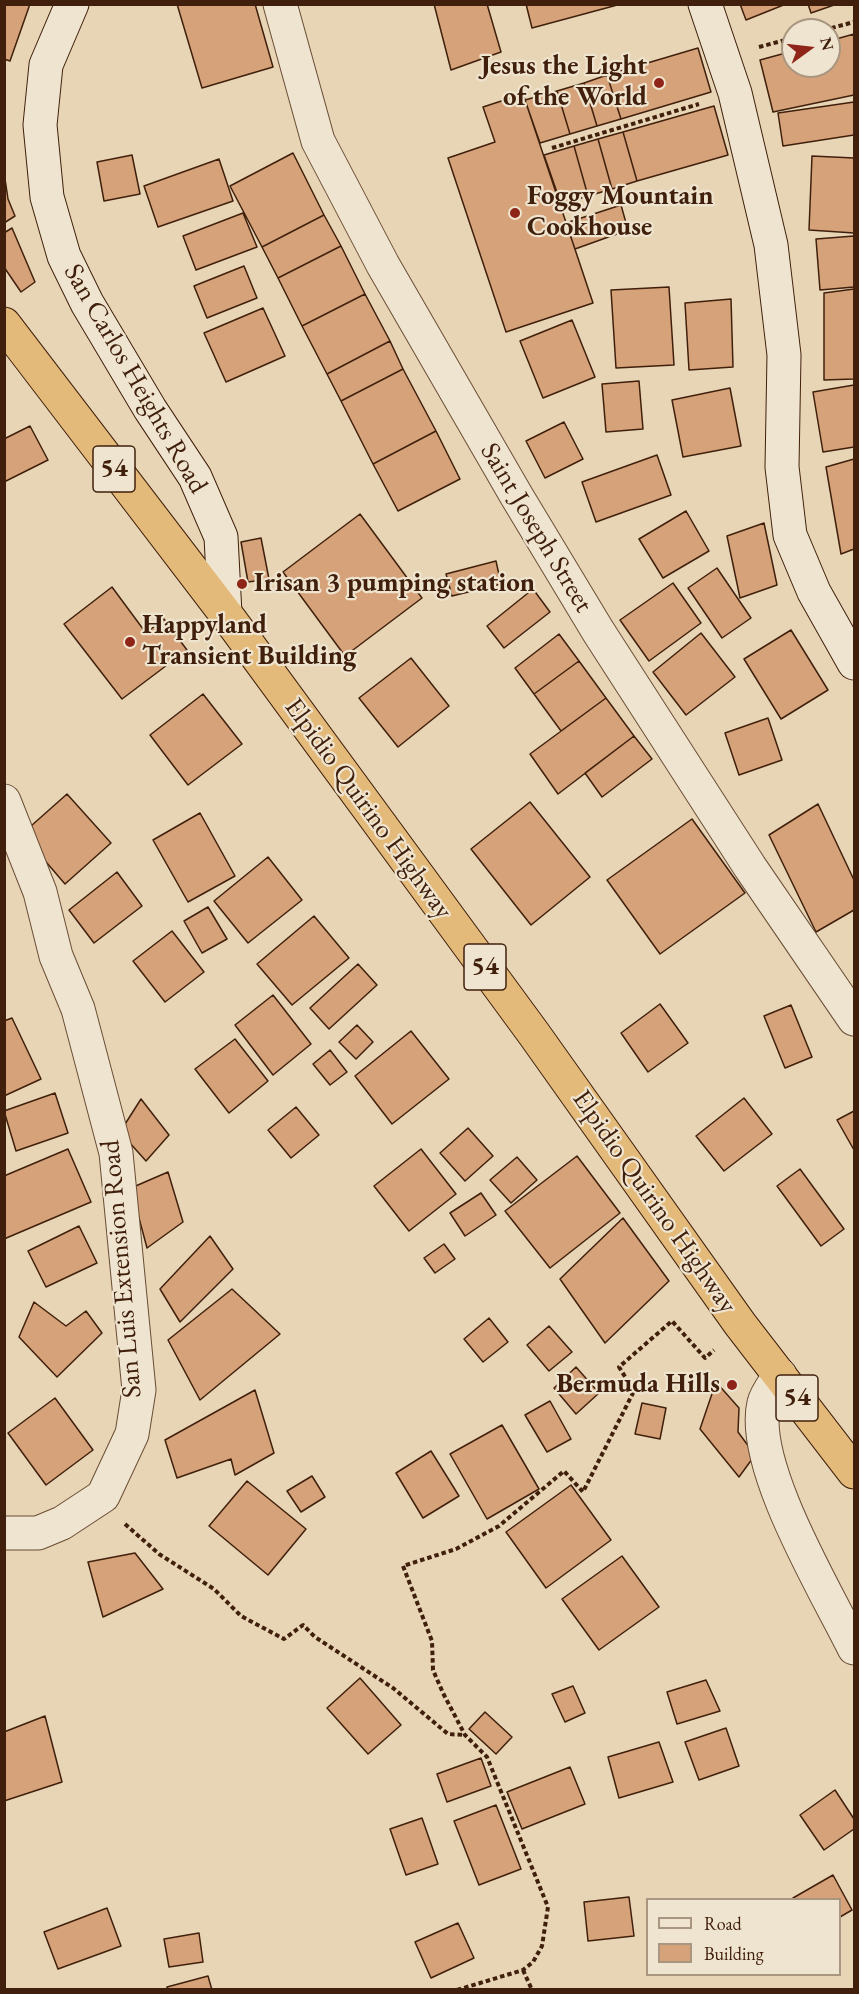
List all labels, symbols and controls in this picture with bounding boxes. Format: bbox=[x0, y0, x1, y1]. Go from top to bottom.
north arrow bbox=[781, 18, 841, 78]
text: N bbox=[815, 35, 839, 53]
place label: Jesus the Light of the World bbox=[480, 51, 647, 114]
marker: Jesus the Light of the World bbox=[652, 76, 666, 90]
place label: Foggy Mountain Cookhouse bbox=[527, 181, 714, 244]
marker: Foggy Mountain Cookhouse bbox=[508, 206, 522, 220]
street label: San Carlos Heights Road bbox=[56, 258, 214, 500]
street label: Saint Joseph Street bbox=[473, 437, 599, 619]
road number: 54 bbox=[93, 446, 135, 492]
place label: Irisan 3 pumping station bbox=[254, 568, 535, 600]
marker: Irisan 3 pumping station bbox=[235, 577, 249, 591]
place label: Happyland Transient Building bbox=[142, 610, 356, 673]
marker: Happyland Transient Building bbox=[123, 635, 137, 649]
street label: Elpidio Quirino Highway bbox=[277, 692, 459, 926]
road number: 54 bbox=[464, 944, 506, 990]
street label: Elpidio Quirino Highway bbox=[565, 1084, 743, 1320]
street label: San Luis Extension Road bbox=[95, 1139, 149, 1399]
place label: Bermuda Hills bbox=[556, 1369, 720, 1401]
road number: 54 bbox=[776, 1375, 818, 1421]
marker: Bermuda Hills bbox=[725, 1378, 739, 1392]
legend bbox=[646, 1898, 841, 1976]
text: Road bbox=[704, 1912, 742, 1935]
text: Building bbox=[704, 1942, 764, 1965]

